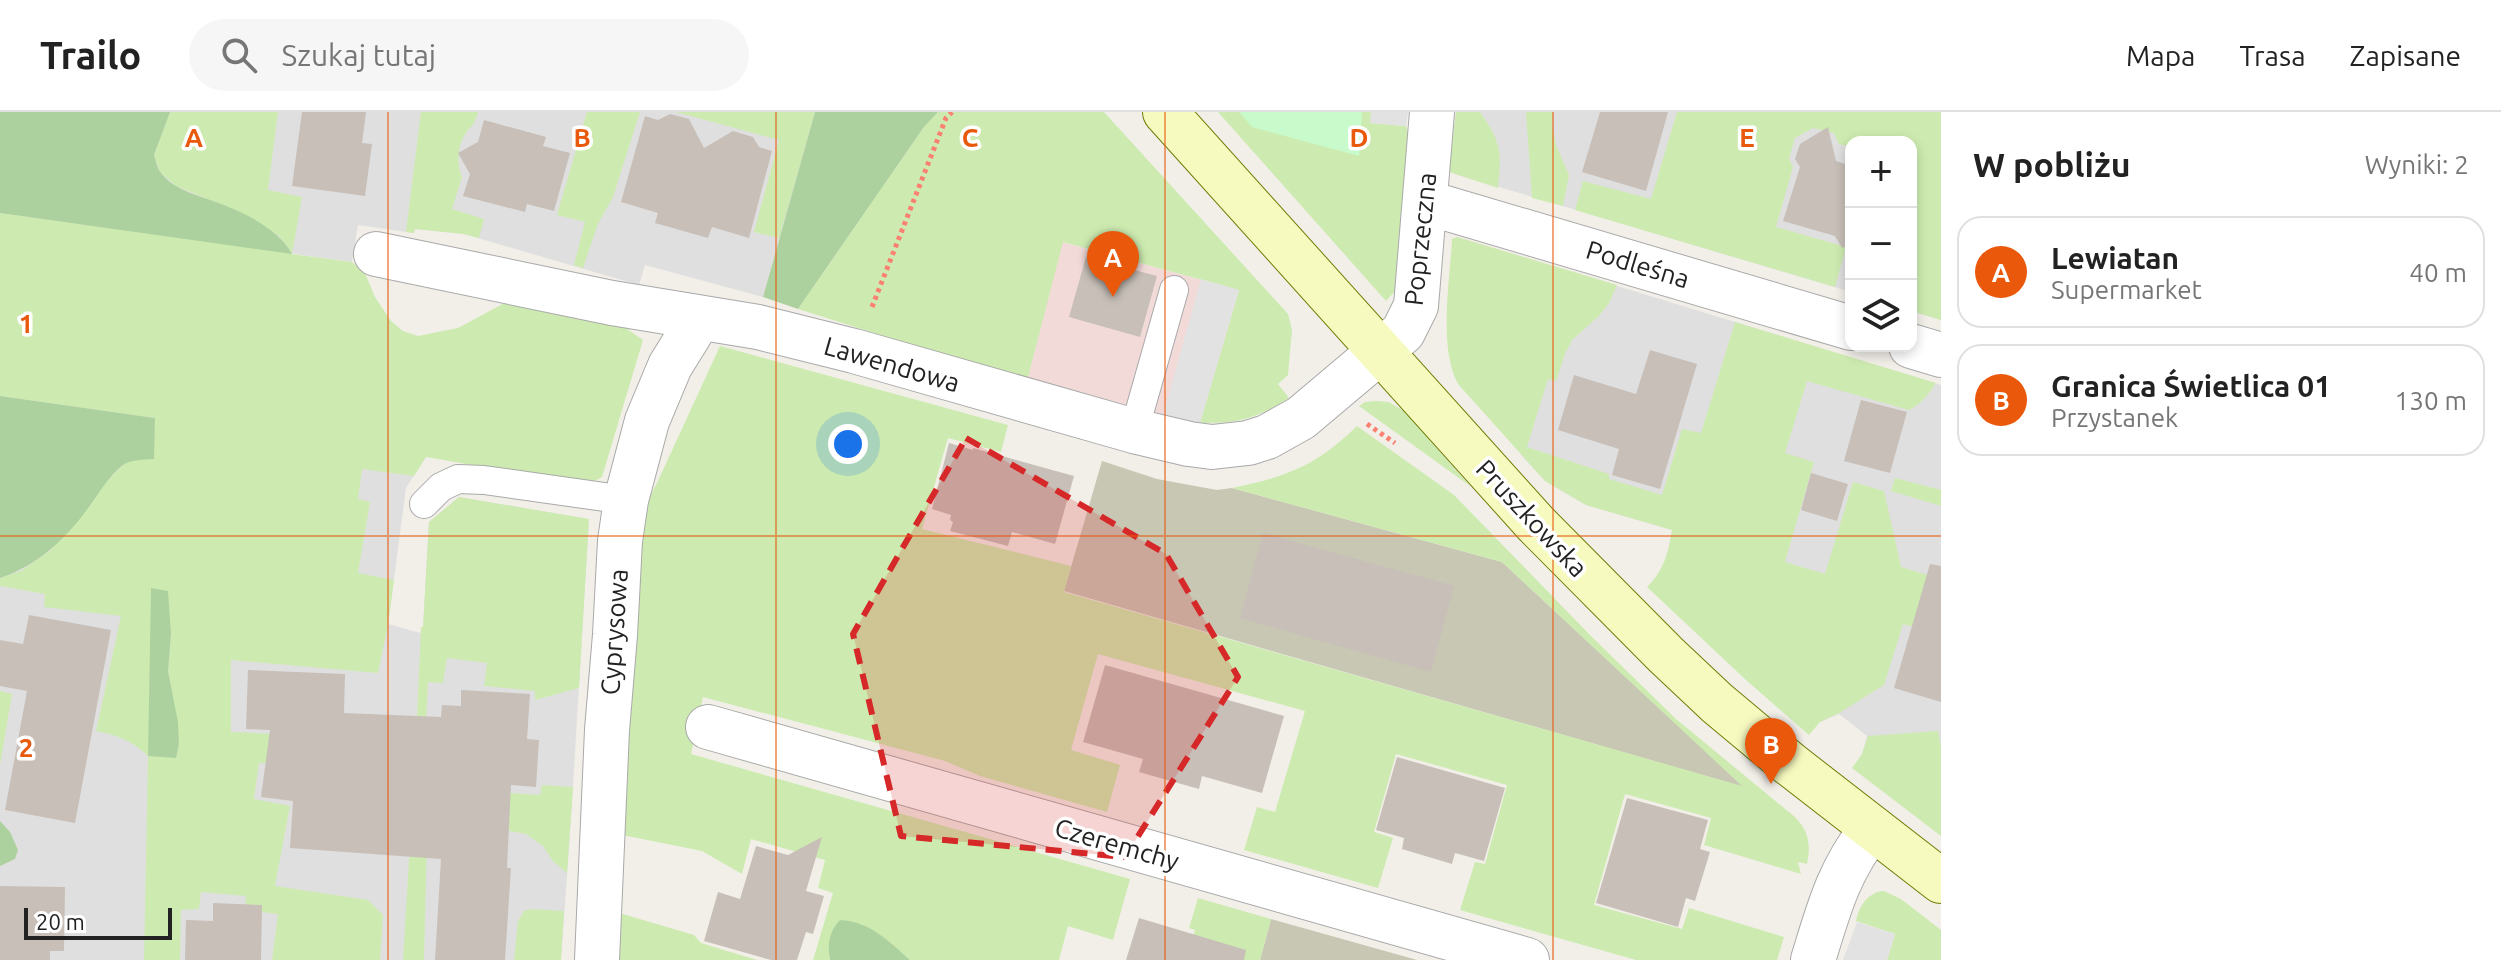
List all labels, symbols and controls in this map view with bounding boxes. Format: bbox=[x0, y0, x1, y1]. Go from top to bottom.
search box bbox=[189, 19, 749, 91]
icon: search bbox=[217, 33, 261, 77]
text: Trailo bbox=[40, 34, 141, 76]
text: Szukaj tutaj bbox=[281, 38, 436, 72]
text: Mapa bbox=[2126, 40, 2195, 71]
text: Trasa bbox=[2239, 40, 2306, 71]
text: Zapisane bbox=[2350, 40, 2461, 71]
text: A bbox=[185, 123, 204, 152]
text: B bbox=[573, 123, 591, 152]
text: C bbox=[962, 123, 979, 152]
text: D bbox=[1350, 123, 1368, 152]
text: E bbox=[1739, 123, 1755, 152]
map controls bbox=[1845, 136, 1917, 352]
button: + bbox=[1845, 136, 1917, 208]
text: W pobliżu bbox=[1973, 145, 2131, 183]
text: Wyniki: 2 bbox=[2365, 150, 2469, 179]
street label: Poprzeczna bbox=[1399, 171, 1441, 307]
button: − bbox=[1845, 208, 1917, 280]
pin: A bbox=[1087, 231, 1139, 297]
street label: Podleśna bbox=[1583, 235, 1693, 293]
text: Lewiatan bbox=[2051, 241, 2179, 275]
text: A bbox=[1992, 258, 2010, 287]
text: 40 m bbox=[2409, 258, 2467, 287]
text: Supermarket bbox=[2051, 275, 2202, 304]
button: layers bbox=[1845, 280, 1917, 352]
text: 1 bbox=[19, 309, 33, 338]
street label: Lawendowa bbox=[821, 331, 963, 397]
text: Granica Świetlica 01 bbox=[2051, 369, 2331, 403]
text: B bbox=[1992, 386, 2010, 415]
text: 130 m bbox=[2395, 386, 2467, 415]
text: Przystanek bbox=[2051, 403, 2178, 432]
your location bbox=[828, 424, 868, 464]
street label: Pruszkowska bbox=[1471, 454, 1593, 582]
street label: Cyprysowa bbox=[595, 568, 633, 696]
pin: B bbox=[1745, 718, 1797, 784]
text: 2 bbox=[19, 733, 33, 762]
street label: Czeremchy bbox=[1052, 812, 1182, 876]
scale bar bbox=[24, 904, 172, 940]
text: 20 m bbox=[36, 909, 85, 934]

